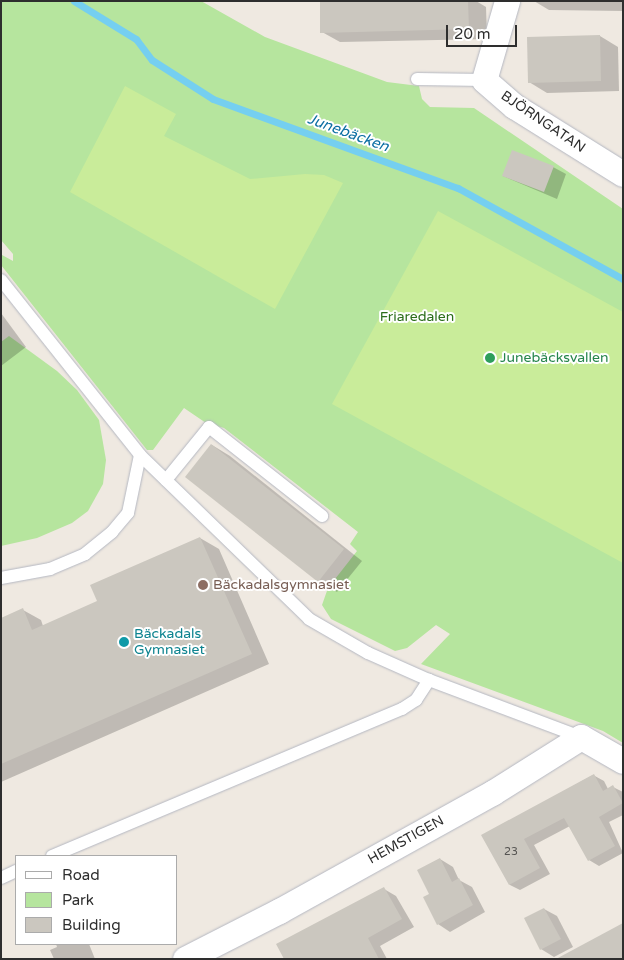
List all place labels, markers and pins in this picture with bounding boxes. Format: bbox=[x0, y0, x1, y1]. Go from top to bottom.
place label: Junebäcksvallen bbox=[500, 350, 609, 366]
marker: Junebäcksvallen bbox=[484, 352, 496, 364]
place label: Bäckadalsgymnasiet bbox=[213, 577, 349, 593]
marker: Bäckadalsgymnasiet bbox=[197, 579, 209, 591]
place label: Bäckadals Gymnasiet bbox=[134, 626, 205, 658]
marker: Bäckadals Gymnasiet bbox=[118, 636, 130, 648]

